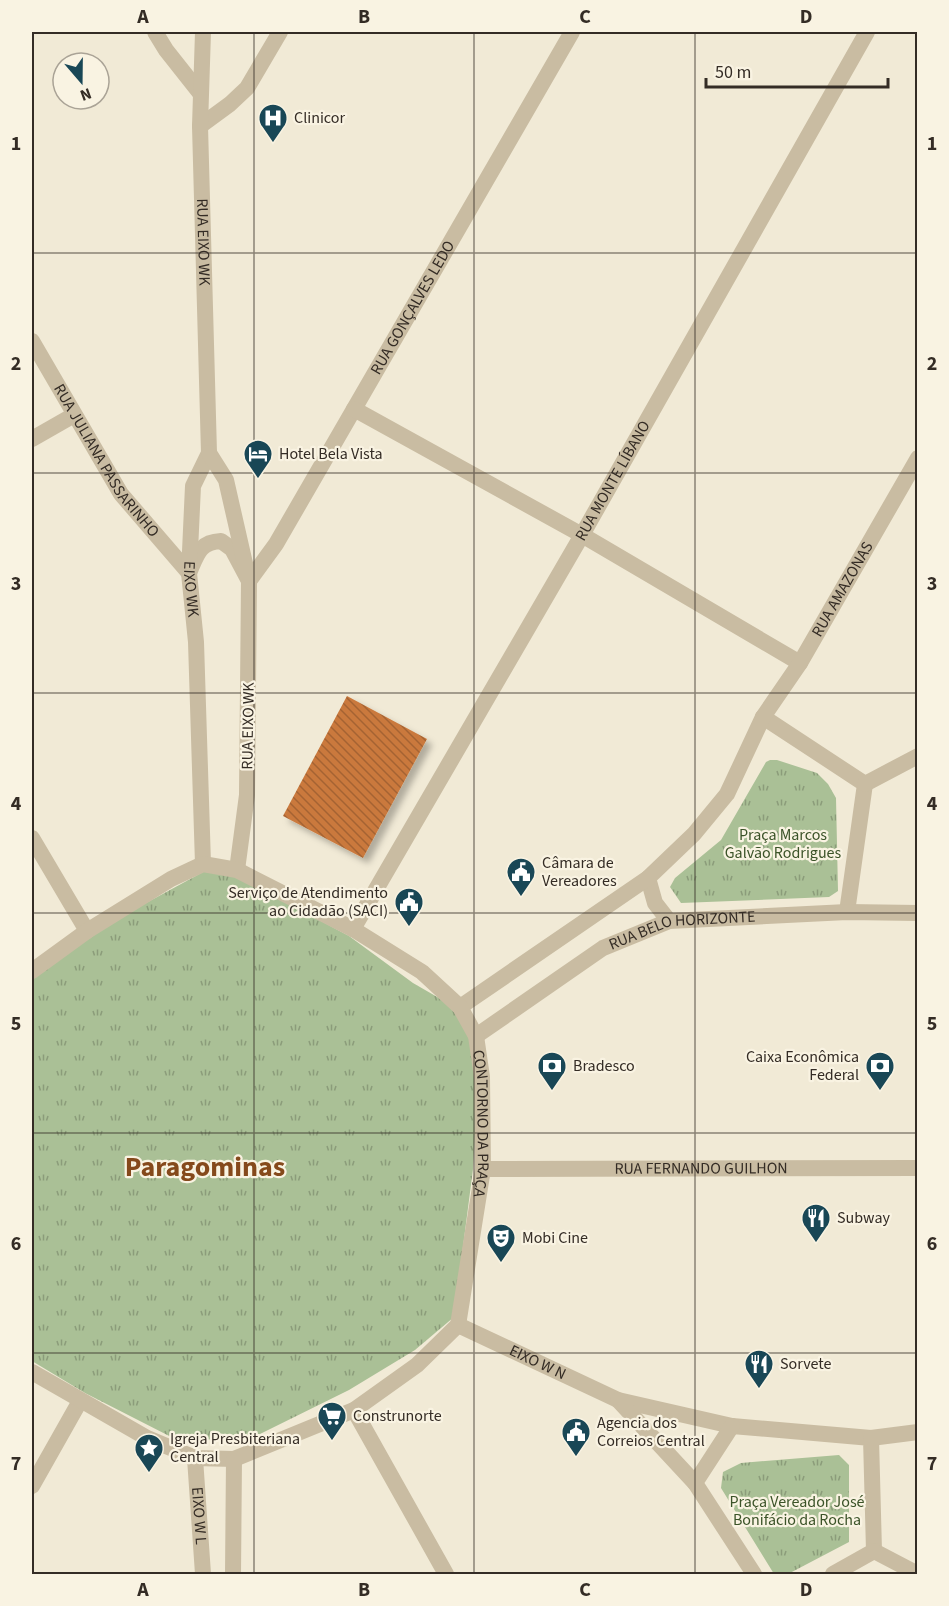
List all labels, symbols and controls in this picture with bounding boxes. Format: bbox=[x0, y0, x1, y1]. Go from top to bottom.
text: A bbox=[136, 3, 149, 31]
text: B bbox=[358, 3, 370, 31]
text: C bbox=[579, 3, 591, 31]
text: D bbox=[800, 3, 812, 31]
north arrow bbox=[51, 51, 111, 111]
scale bar bbox=[706, 51, 888, 89]
text: 50 m bbox=[715, 60, 751, 85]
text: N bbox=[77, 82, 95, 106]
hospital icon: Clinicor bbox=[257, 102, 289, 144]
place label: Clinicor bbox=[294, 107, 345, 129]
text: 1 bbox=[11, 130, 21, 158]
text: 1 bbox=[927, 130, 937, 158]
street label: RUA EIXO WK bbox=[191, 198, 215, 287]
street label: RUA GONÇALVES LEDO bbox=[365, 236, 460, 379]
text: 2 bbox=[11, 350, 21, 378]
text: 2 bbox=[927, 350, 937, 378]
street label: RUA JULIANA PASSARINHO bbox=[48, 380, 164, 542]
street label: RUA MONTE LÍBANO bbox=[570, 417, 656, 545]
hotel icon: Hotel Bela Vista bbox=[242, 438, 274, 480]
place label: Hotel Bela Vista bbox=[279, 443, 383, 465]
street label: RUA AMAZONAS bbox=[806, 538, 879, 641]
street label: EIXO WK bbox=[178, 560, 204, 619]
text: 3 bbox=[11, 570, 21, 598]
text: 3 bbox=[927, 570, 937, 598]
street label: RUA EIXO WK bbox=[236, 681, 260, 770]
text: 4 bbox=[11, 790, 22, 818]
text: 4 bbox=[927, 790, 938, 818]
park label: Praça Marcos Galvão Rodrigues bbox=[725, 824, 842, 864]
place label: Câmara de Vereadores bbox=[542, 852, 617, 892]
public building icon: Câmara de Vereadores bbox=[505, 856, 537, 898]
place label: Serviço de Atendimento ao Cidadão (SACI) bbox=[228, 882, 388, 922]
public building icon: Serviço de Atendimento ao Cidadão (SACI) bbox=[393, 886, 425, 928]
street label: RUA BELO HORIZONTE bbox=[605, 906, 756, 956]
text: 5 bbox=[11, 1010, 21, 1038]
text: 5 bbox=[927, 1010, 937, 1038]
place label: Caixa Econômica Federal bbox=[746, 1046, 859, 1086]
street label: CONTORNO DA PRAÇA bbox=[467, 1048, 494, 1199]
bank icon: Bradesco bbox=[536, 1050, 568, 1092]
bank icon: Caixa Econômica Federal bbox=[864, 1050, 896, 1092]
place label: Bradesco bbox=[573, 1055, 635, 1077]
district label: Paragominas bbox=[125, 1147, 285, 1187]
street label: RUA FERNANDO GUILHON bbox=[614, 1157, 788, 1180]
restaurant icon: Subway bbox=[800, 1202, 832, 1244]
place label: Subway bbox=[837, 1207, 890, 1229]
theatre icon: Mobi Cine bbox=[485, 1222, 517, 1264]
place label: Mobi Cine bbox=[522, 1227, 588, 1249]
text: 6 bbox=[11, 1230, 21, 1258]
text: 6 bbox=[927, 1230, 937, 1258]
street label: EIXO W N bbox=[506, 1340, 570, 1385]
restaurant icon: Sorvete bbox=[743, 1348, 775, 1390]
place label: Sorvete bbox=[780, 1353, 832, 1375]
supermarket icon: Construnorte bbox=[316, 1400, 348, 1442]
place label: Construnorte bbox=[353, 1405, 442, 1427]
place label: Agencia dos Correios Central bbox=[597, 1412, 705, 1452]
public building icon: Agencia dos Correios Central bbox=[560, 1416, 592, 1458]
place label: Igreja Presbiteriana Central bbox=[170, 1428, 300, 1468]
place icon: Igreja Presbiteriana Central bbox=[133, 1432, 165, 1474]
text: 7 bbox=[11, 1450, 21, 1478]
text: 7 bbox=[927, 1450, 937, 1478]
street label: EIXO W L bbox=[186, 1486, 212, 1546]
park label: Praça Vereador José Bonifácio da Rocha bbox=[729, 1491, 865, 1531]
text: A bbox=[136, 1576, 149, 1604]
text: B bbox=[358, 1576, 370, 1604]
text: C bbox=[579, 1576, 591, 1604]
text: D bbox=[800, 1576, 812, 1604]

